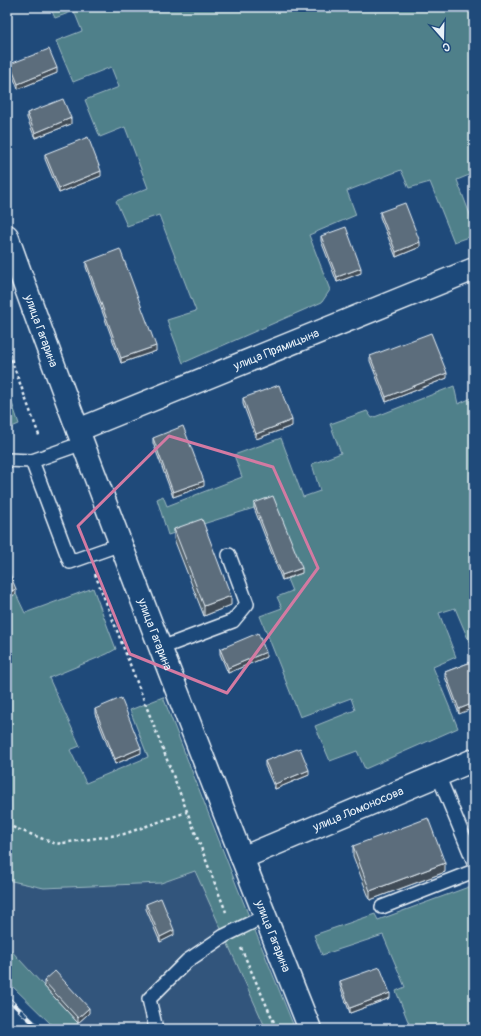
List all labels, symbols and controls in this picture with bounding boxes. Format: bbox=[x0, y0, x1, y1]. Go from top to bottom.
north arrow bbox=[423, 18, 463, 58]
text: С bbox=[441, 40, 452, 54]
street label: улица Гагарина bbox=[20, 292, 61, 370]
street label: улица Прямицына bbox=[230, 326, 322, 374]
street label: улица Гагарина bbox=[134, 595, 175, 673]
street label: улица Ломоносова bbox=[310, 783, 406, 836]
street label: улица Гагарина bbox=[251, 897, 294, 975]

